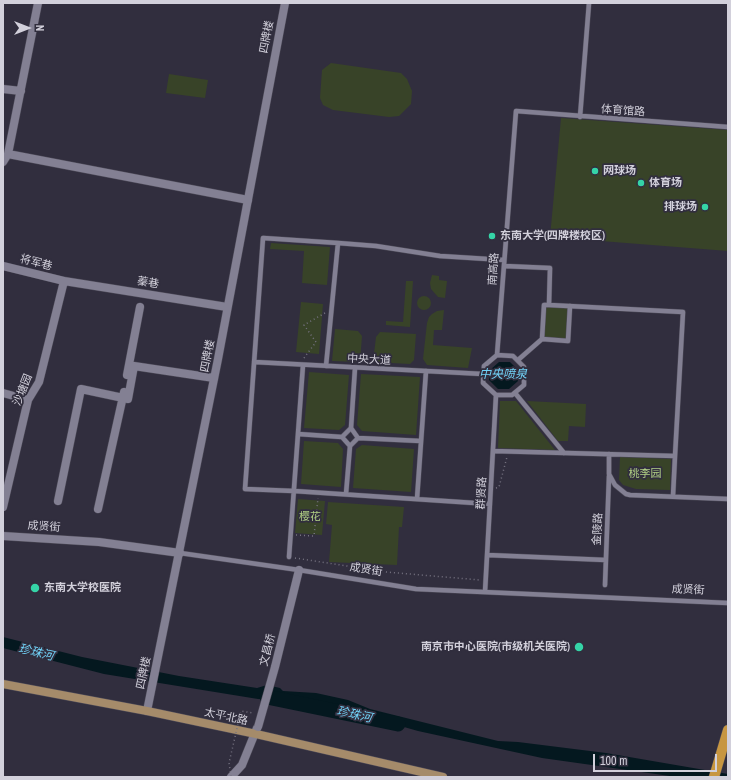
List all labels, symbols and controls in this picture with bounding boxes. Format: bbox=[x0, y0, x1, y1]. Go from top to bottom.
north arrow bbox=[8, 8, 48, 48]
street label: 四牌楼 bbox=[257, 20, 277, 54]
text: N bbox=[33, 25, 47, 31]
street label: 体育馆路 bbox=[601, 103, 645, 119]
place label: 网球场 bbox=[603, 164, 636, 178]
marker: 网球场 bbox=[590, 166, 600, 176]
place label: 体育场 bbox=[649, 176, 682, 190]
marker: 体育场 bbox=[636, 178, 646, 188]
place label: 排球场 bbox=[664, 200, 697, 214]
marker: 排球场 bbox=[700, 202, 710, 212]
place label: 东南大学(四牌楼校区) bbox=[500, 229, 605, 243]
marker: 东南大学(四牌楼校区) bbox=[487, 231, 497, 241]
street label: 南高路 bbox=[486, 252, 502, 286]
street label: 将军巷 bbox=[18, 253, 54, 273]
street label: 蓁巷 bbox=[136, 275, 160, 291]
street label: 四牌楼 bbox=[198, 339, 218, 373]
street label: 中央大道 bbox=[347, 352, 391, 368]
water label: 中央喷泉 bbox=[479, 368, 527, 382]
street label: 沙塘园 bbox=[11, 372, 35, 408]
park label: 桃李园 bbox=[629, 467, 661, 481]
street label: 群贤路 bbox=[475, 476, 489, 510]
park label: 樱花 bbox=[299, 510, 321, 524]
street label: 金陵路 bbox=[591, 512, 605, 546]
street label: 成贤街 bbox=[27, 519, 61, 535]
street label: 成贤街 bbox=[349, 561, 383, 579]
place label: 东南大学校医院 bbox=[44, 581, 121, 595]
marker: 东南大学校医院 bbox=[29, 582, 41, 594]
street label: 成贤街 bbox=[671, 583, 705, 597]
street label: 文昌桥 bbox=[258, 632, 278, 668]
place label: 南京市中心医院(市级机关医院) bbox=[421, 640, 570, 654]
marker: 南京市中心医院(市级机关医院) bbox=[573, 641, 585, 653]
water label: 珍珠河 bbox=[17, 642, 55, 664]
street label: 四牌楼 bbox=[134, 655, 154, 691]
water label: 珍珠河 bbox=[335, 704, 373, 726]
street label: 太平北路 bbox=[203, 706, 249, 728]
scale bar bbox=[595, 746, 719, 772]
text: 100 m bbox=[600, 753, 627, 769]

